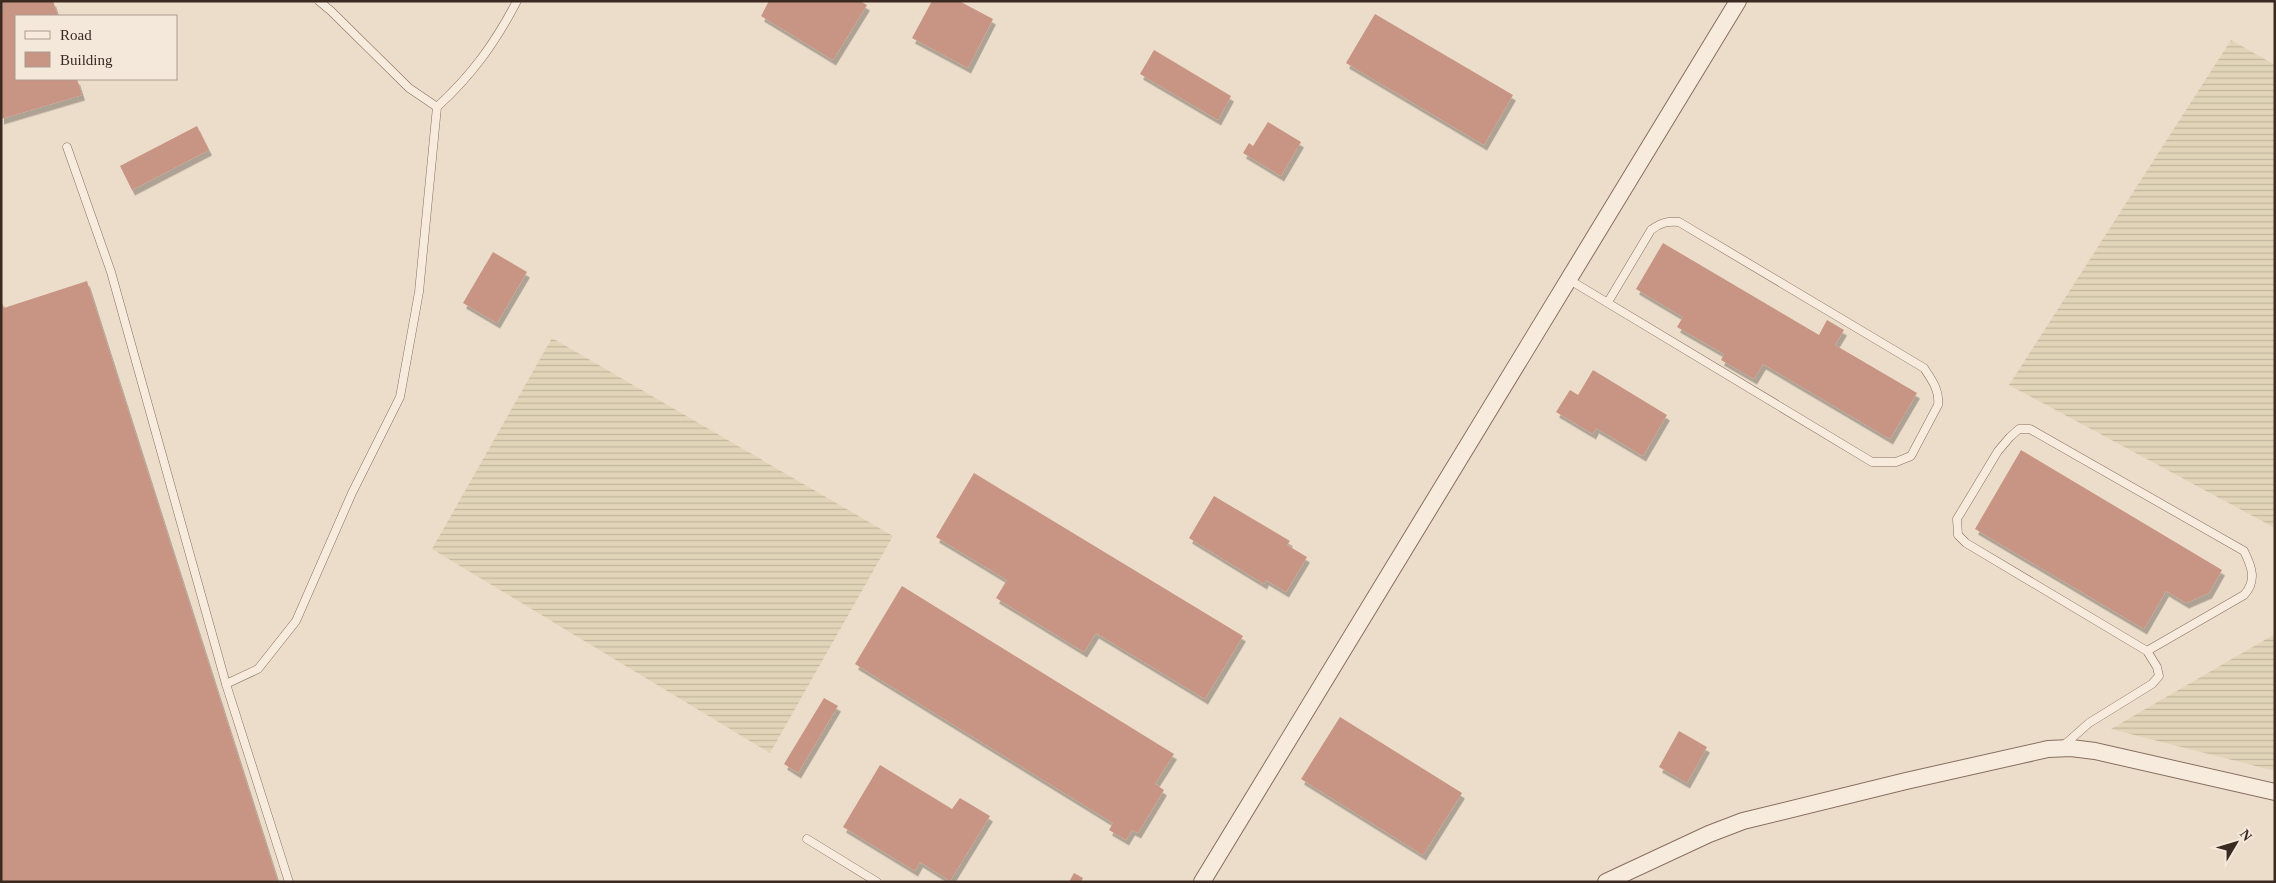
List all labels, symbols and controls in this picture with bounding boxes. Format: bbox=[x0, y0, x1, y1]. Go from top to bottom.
legend bbox=[15, 15, 178, 80]
text: Road bbox=[60, 27, 92, 43]
text: Building bbox=[60, 52, 113, 68]
north arrow bbox=[2211, 818, 2261, 868]
text: N bbox=[2237, 827, 2255, 844]

